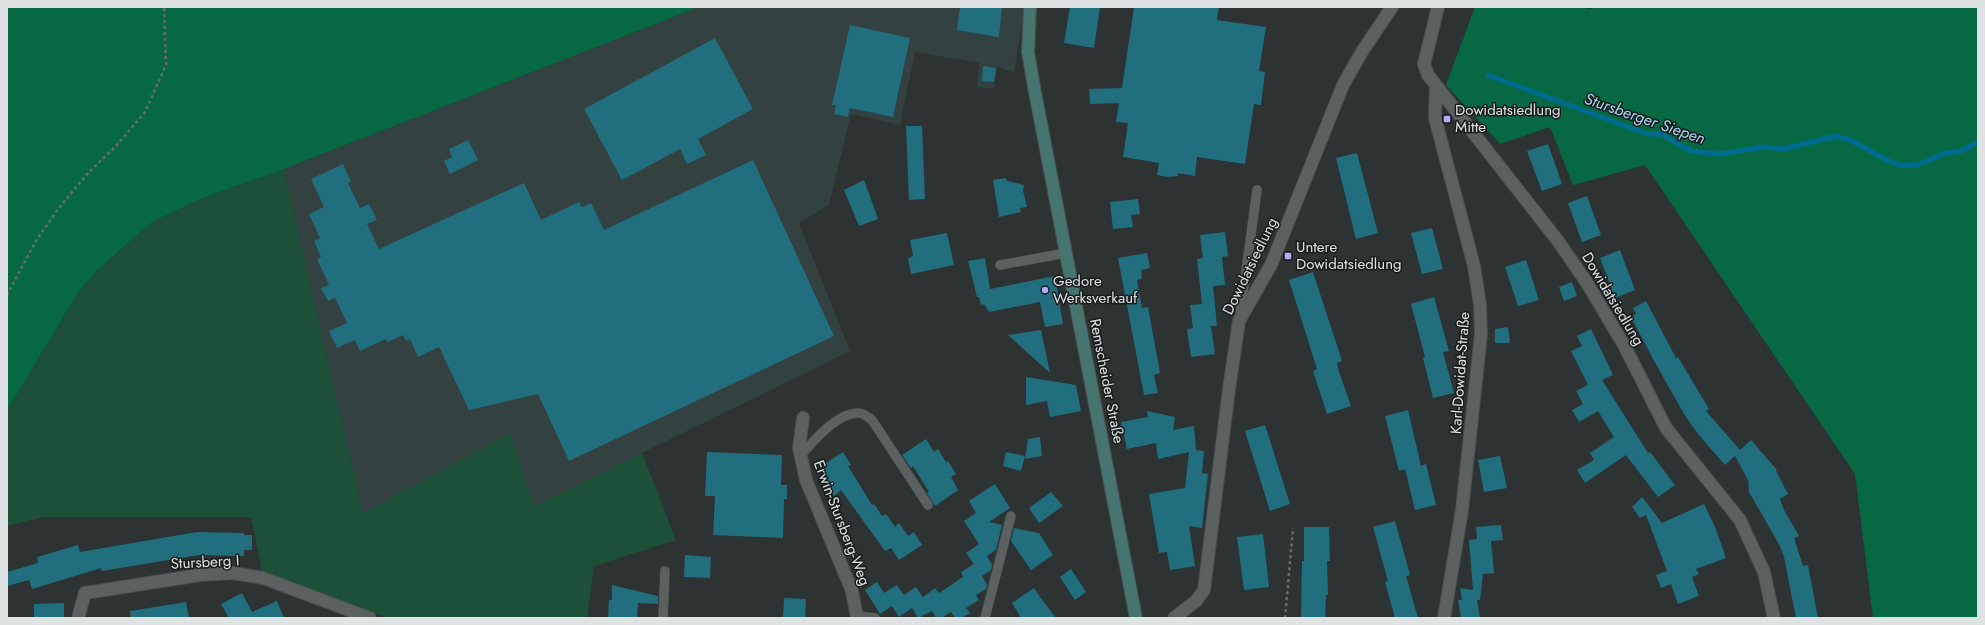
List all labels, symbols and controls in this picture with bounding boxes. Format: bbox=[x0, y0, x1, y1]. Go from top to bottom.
water label: Stursberger Siepen bbox=[1581, 87, 1708, 150]
place label: Dowidatsiedlung Mitte bbox=[1455, 99, 1561, 138]
marker: Dowidatsiedlung Mitte bbox=[1442, 114, 1452, 124]
street label: Dowidatsiedlung bbox=[1217, 214, 1283, 318]
place label: Untere Dowidatsiedlung bbox=[1296, 236, 1402, 275]
street label: Dowidatsiedlung bbox=[1576, 248, 1650, 350]
marker: Untere Dowidatsiedlung bbox=[1283, 251, 1293, 261]
place label: Gedore Werksverkauf bbox=[1053, 270, 1138, 309]
marker: Gedore Werksverkauf bbox=[1040, 285, 1050, 295]
street label: Karl-Dowidat-Straße bbox=[1445, 311, 1475, 435]
street label: Remscheider Straße bbox=[1084, 317, 1130, 446]
street label: Erwin-Stursberg-Weg bbox=[808, 457, 876, 589]
street label: Stursberg I bbox=[170, 549, 240, 575]

